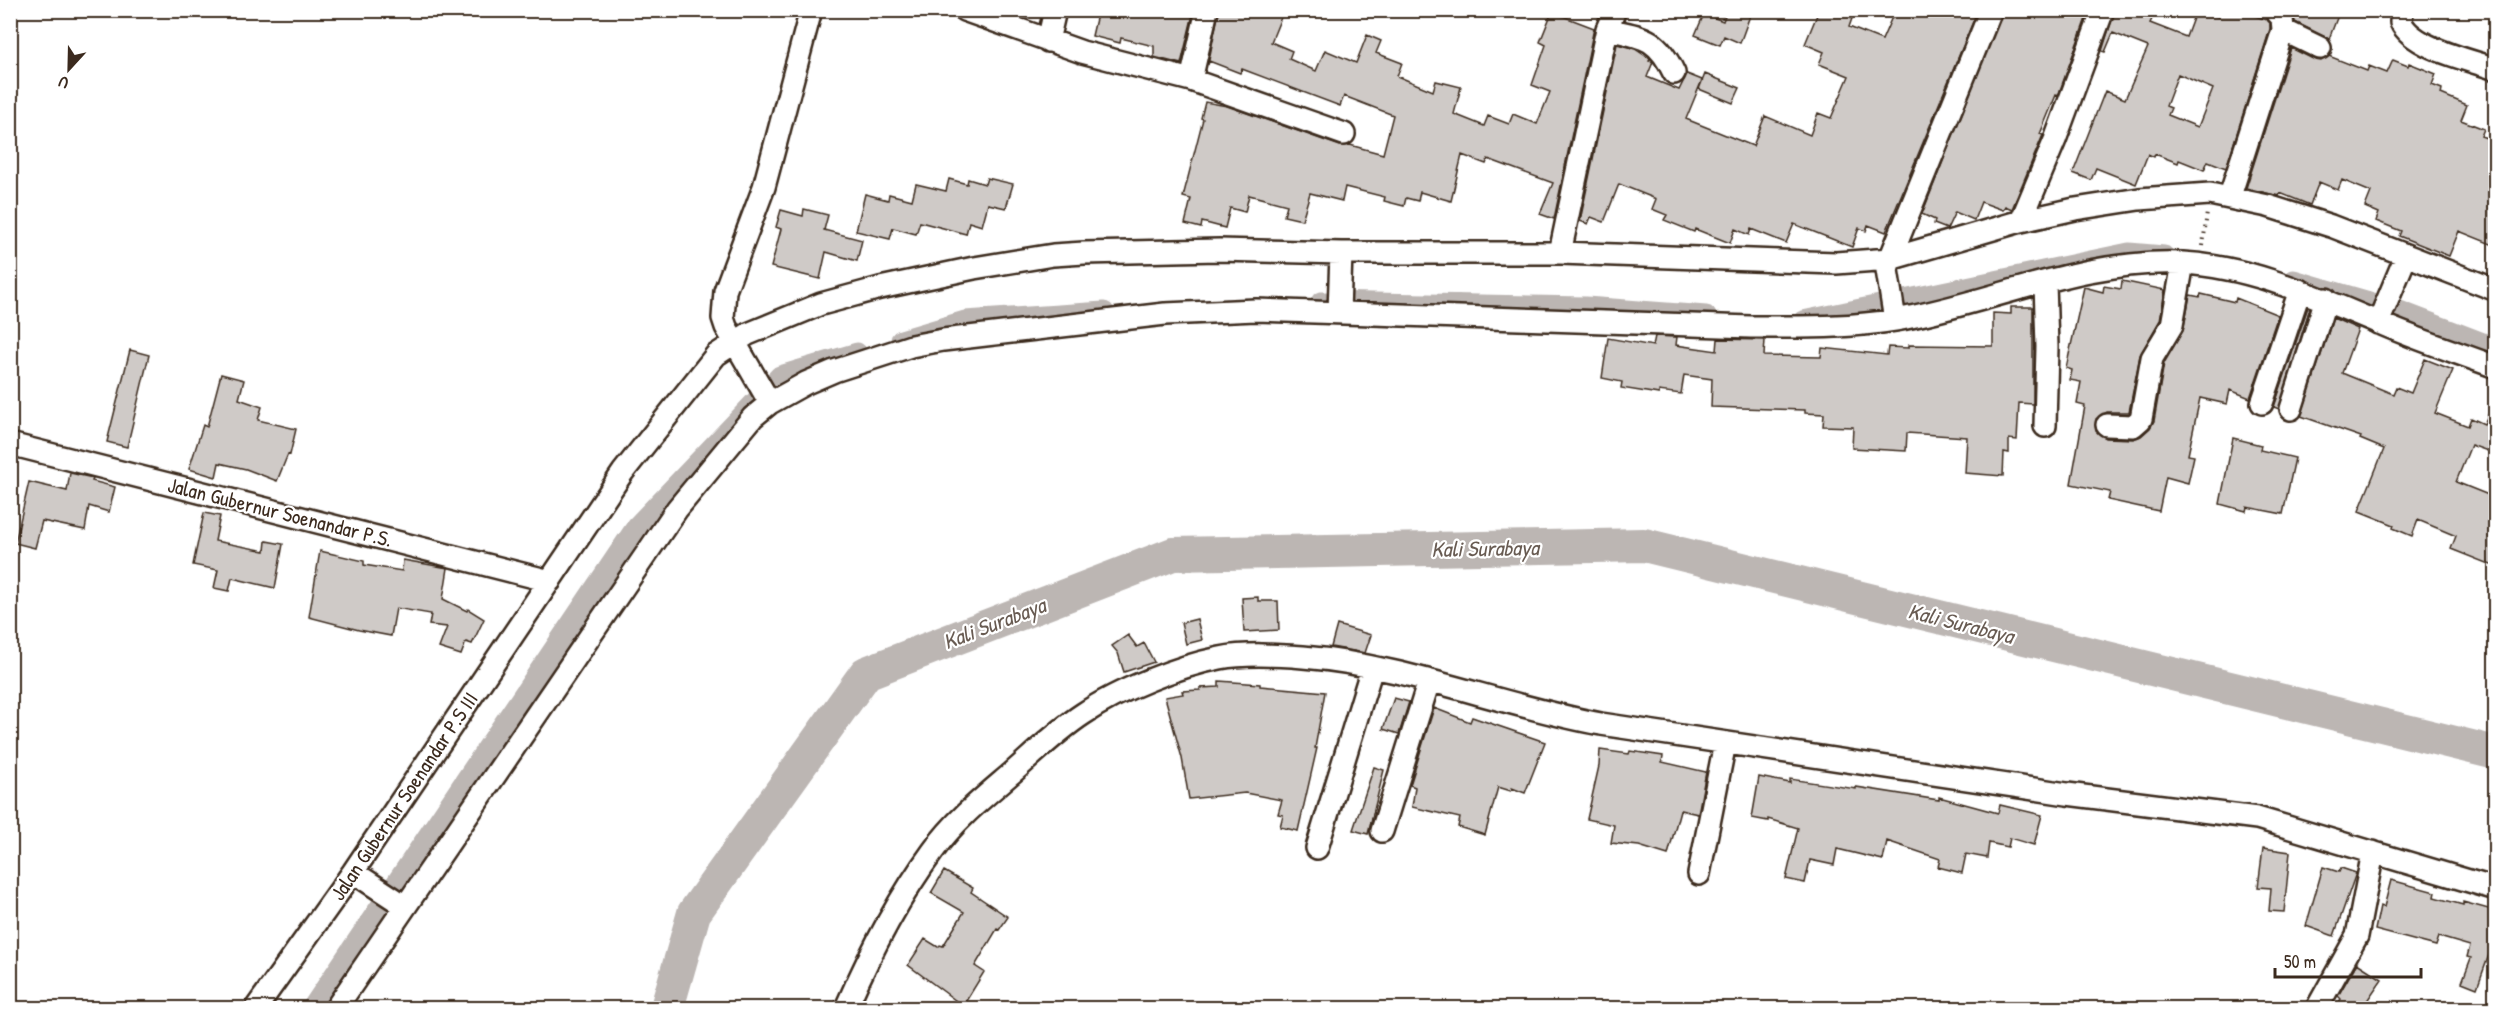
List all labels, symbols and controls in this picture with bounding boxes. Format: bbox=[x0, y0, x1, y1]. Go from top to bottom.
north arrow bbox=[39, 39, 99, 99]
text: U bbox=[55, 71, 72, 95]
street label: Jalan Gubernur Soenandar P.S. bbox=[165, 470, 395, 554]
water label: Kali Surabaya bbox=[1431, 532, 1541, 564]
water label: Kali Surabaya bbox=[938, 589, 1052, 656]
water label: Kali Surabaya bbox=[1905, 595, 2019, 651]
street label: Jalan Gubernur Soenandar P.S III bbox=[323, 686, 485, 906]
scale bar bbox=[2275, 941, 2420, 979]
text: 50 m bbox=[2284, 949, 2316, 974]

